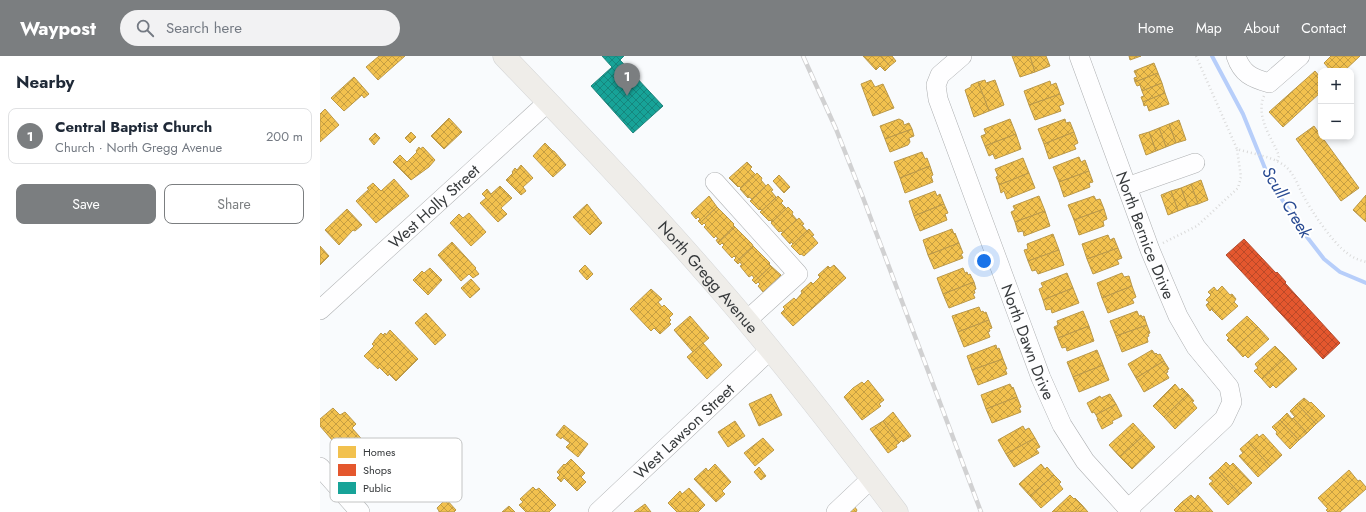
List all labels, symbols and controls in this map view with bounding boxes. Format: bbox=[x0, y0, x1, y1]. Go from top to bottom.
search box bbox=[120, 10, 400, 46]
text: Waypost bbox=[20, 15, 96, 42]
icon: search bbox=[134, 17, 156, 39]
text: Search here bbox=[166, 17, 242, 39]
text: Home bbox=[1138, 18, 1174, 38]
text: Map bbox=[1196, 18, 1222, 38]
text: About bbox=[1244, 18, 1279, 38]
text: Contact bbox=[1301, 18, 1346, 38]
pin: 1 bbox=[614, 63, 640, 96]
map controls bbox=[1318, 68, 1354, 140]
button: + bbox=[1318, 68, 1354, 104]
text: Nearby bbox=[16, 70, 74, 94]
button: − bbox=[1318, 104, 1354, 140]
text: Central Baptist Church bbox=[55, 116, 212, 138]
text: 1 bbox=[27, 127, 33, 146]
text: 200 m bbox=[266, 127, 303, 146]
text: Church · North Gregg Avenue bbox=[55, 138, 222, 157]
street label: West Holly Street bbox=[383, 159, 484, 254]
water label: Scull Creek bbox=[1256, 162, 1318, 243]
street label: North Bernice Drive bbox=[1111, 168, 1181, 302]
button: Save bbox=[16, 184, 156, 224]
button: Share bbox=[164, 184, 304, 224]
street label: North Gregg Avenue bbox=[653, 216, 764, 338]
your location bbox=[974, 251, 994, 271]
street label: North Dawn Drive bbox=[996, 281, 1061, 403]
street label: West Lawson Street bbox=[629, 378, 739, 484]
legend bbox=[330, 438, 462, 502]
text: Homes bbox=[363, 444, 396, 460]
text: Shops bbox=[363, 462, 392, 478]
text: Public bbox=[363, 480, 392, 496]

